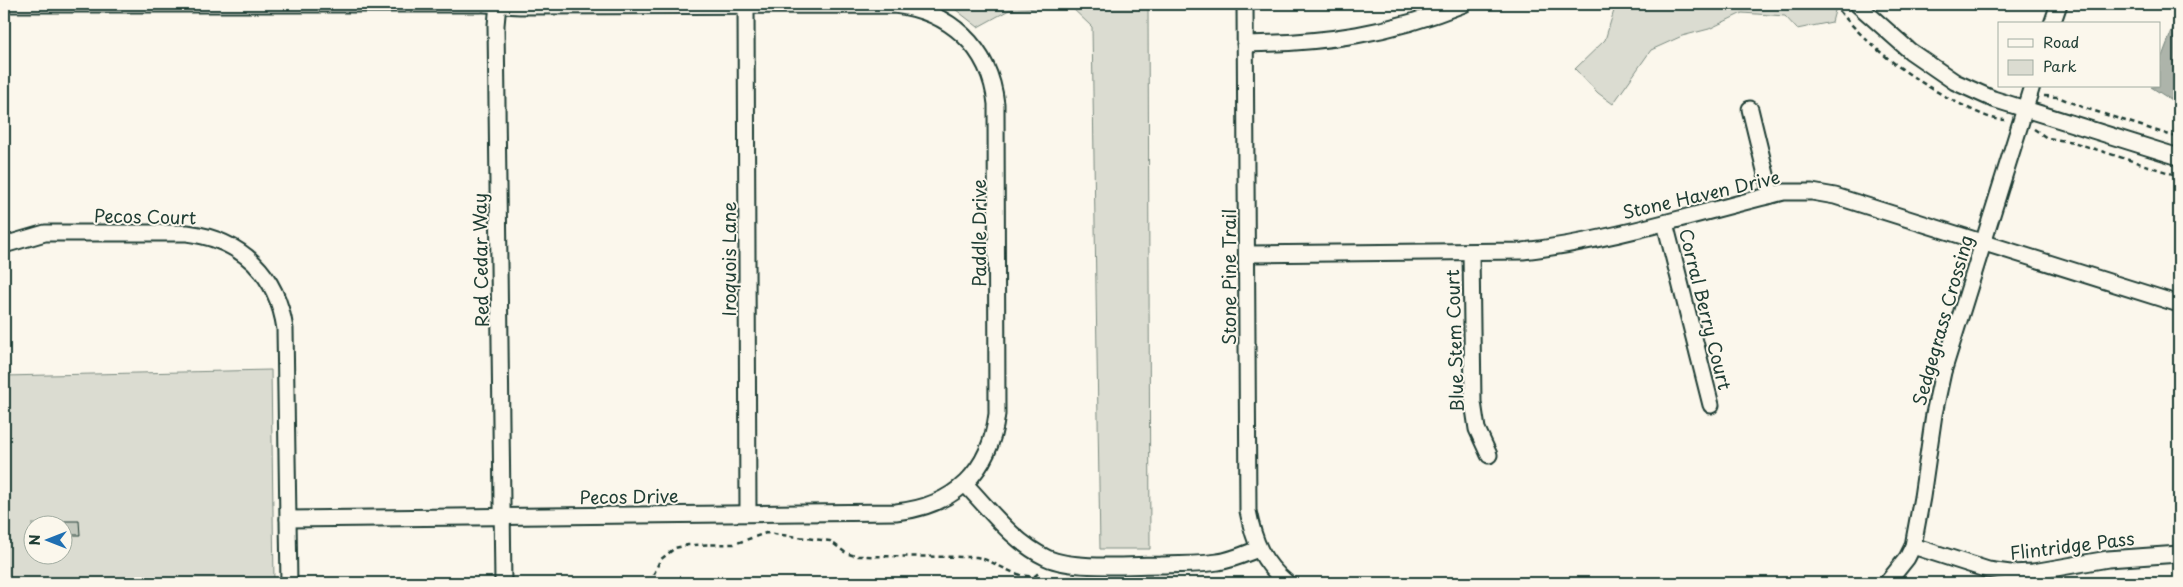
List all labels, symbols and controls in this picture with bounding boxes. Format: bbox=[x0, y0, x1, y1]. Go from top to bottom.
legend bbox=[1998, 22, 2160, 88]
text: Road bbox=[2043, 30, 2079, 53]
text: Park bbox=[2043, 54, 2077, 77]
street label: Stone Haven Drive bbox=[1620, 163, 1782, 225]
street label: Paddle Drive bbox=[965, 179, 992, 287]
street label: Red Cedar Way bbox=[465, 193, 495, 327]
street label: Iroquois Lane bbox=[715, 201, 742, 317]
street label: Pecos Court bbox=[94, 202, 196, 230]
street label: Stone Pine Trail bbox=[1215, 209, 1242, 345]
street label: Corral Berry Court bbox=[1673, 226, 1739, 392]
street label: Sedgegrass Crossing bbox=[1905, 232, 1979, 408]
street label: Blue Stem Court bbox=[1438, 269, 1470, 413]
street label: Pecos Drive bbox=[579, 482, 679, 510]
north arrow bbox=[22, 514, 72, 564]
street label: Flintridge Pass bbox=[2008, 524, 2136, 566]
text: N bbox=[24, 534, 45, 546]

